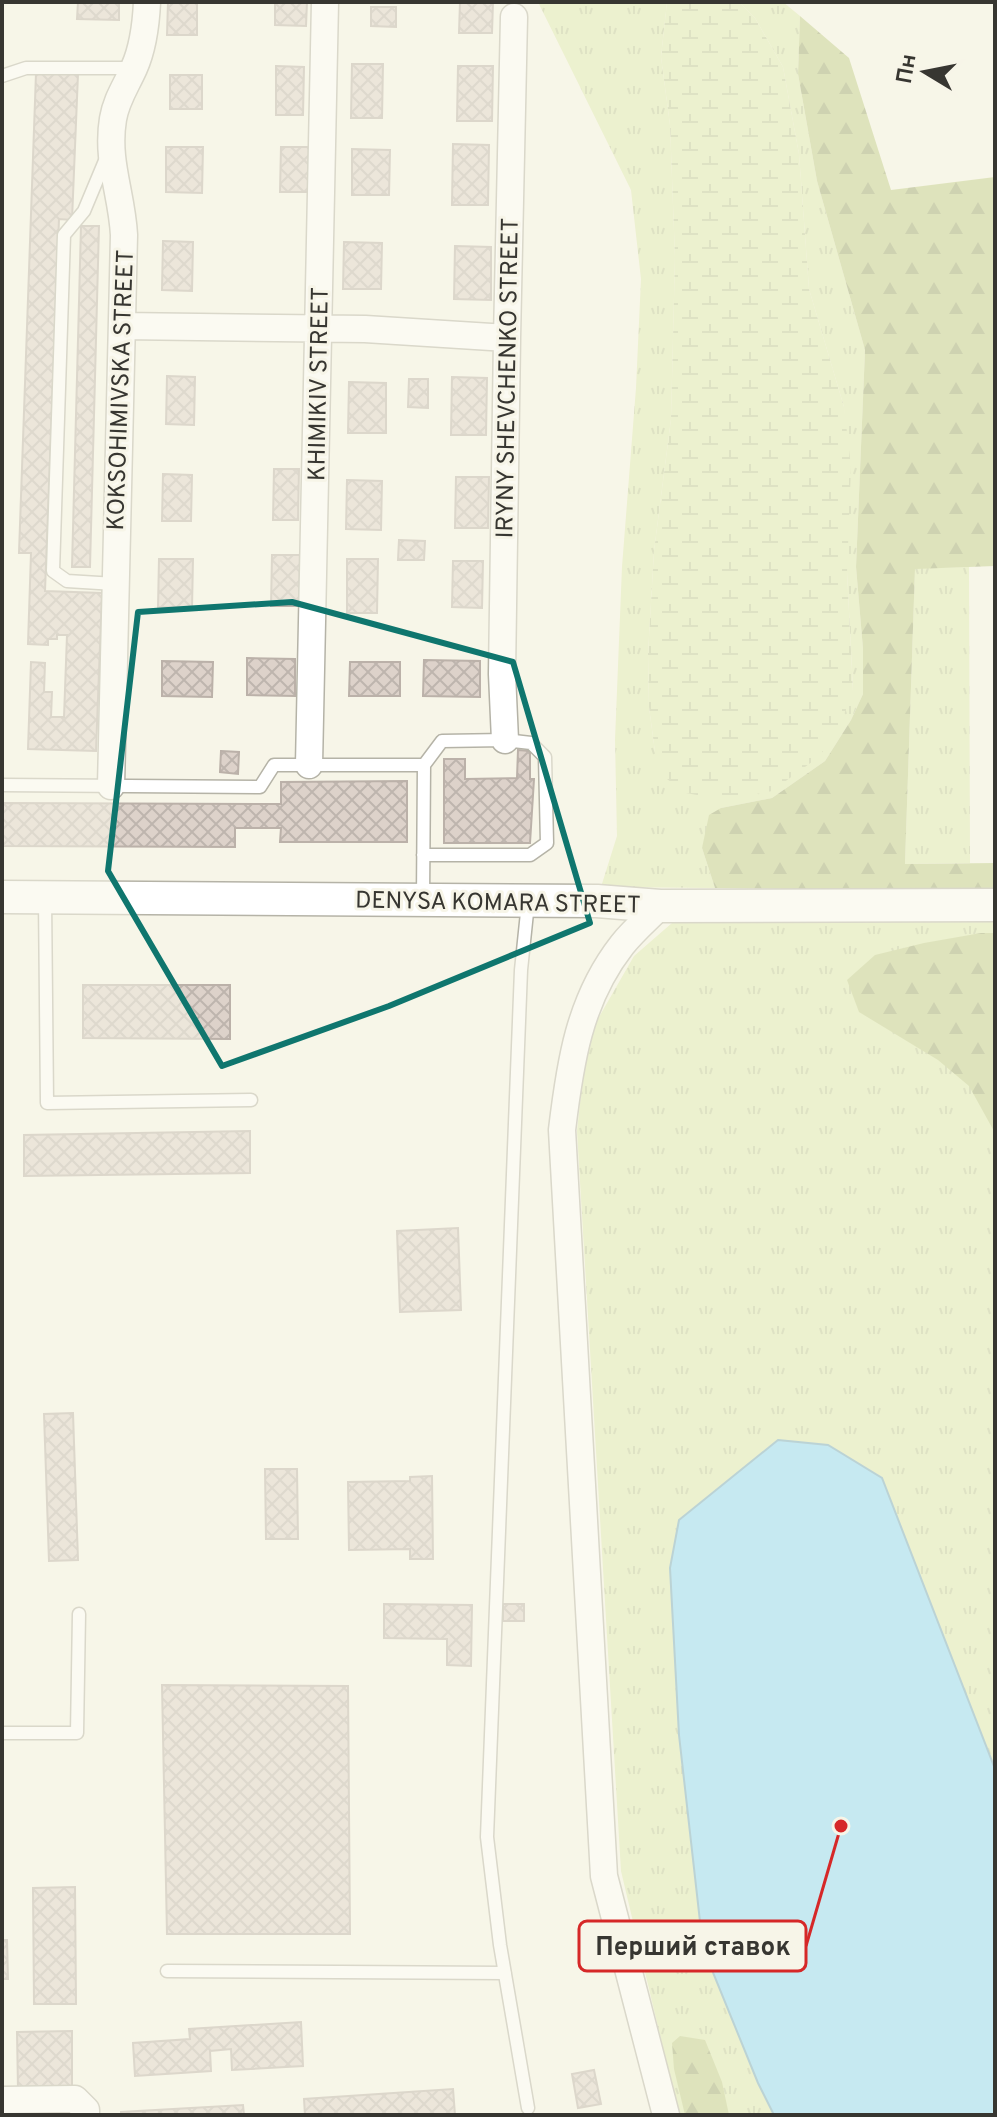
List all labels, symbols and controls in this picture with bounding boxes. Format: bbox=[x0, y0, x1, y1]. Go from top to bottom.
north arrow bbox=[885, 32, 965, 112]
text: Пн bbox=[892, 52, 924, 86]
street label: IRYNY SHEVCHENKO STREET bbox=[491, 217, 527, 539]
street label: KOKSOHIMIVSKA STREET bbox=[102, 249, 142, 531]
street label: KHIMIKIV STREET bbox=[303, 287, 337, 481]
street label: DENYSA KOMARA STREET bbox=[355, 887, 641, 921]
callout: Перший ставок bbox=[579, 1921, 806, 1971]
text: Перший ставок bbox=[595, 1932, 791, 1965]

